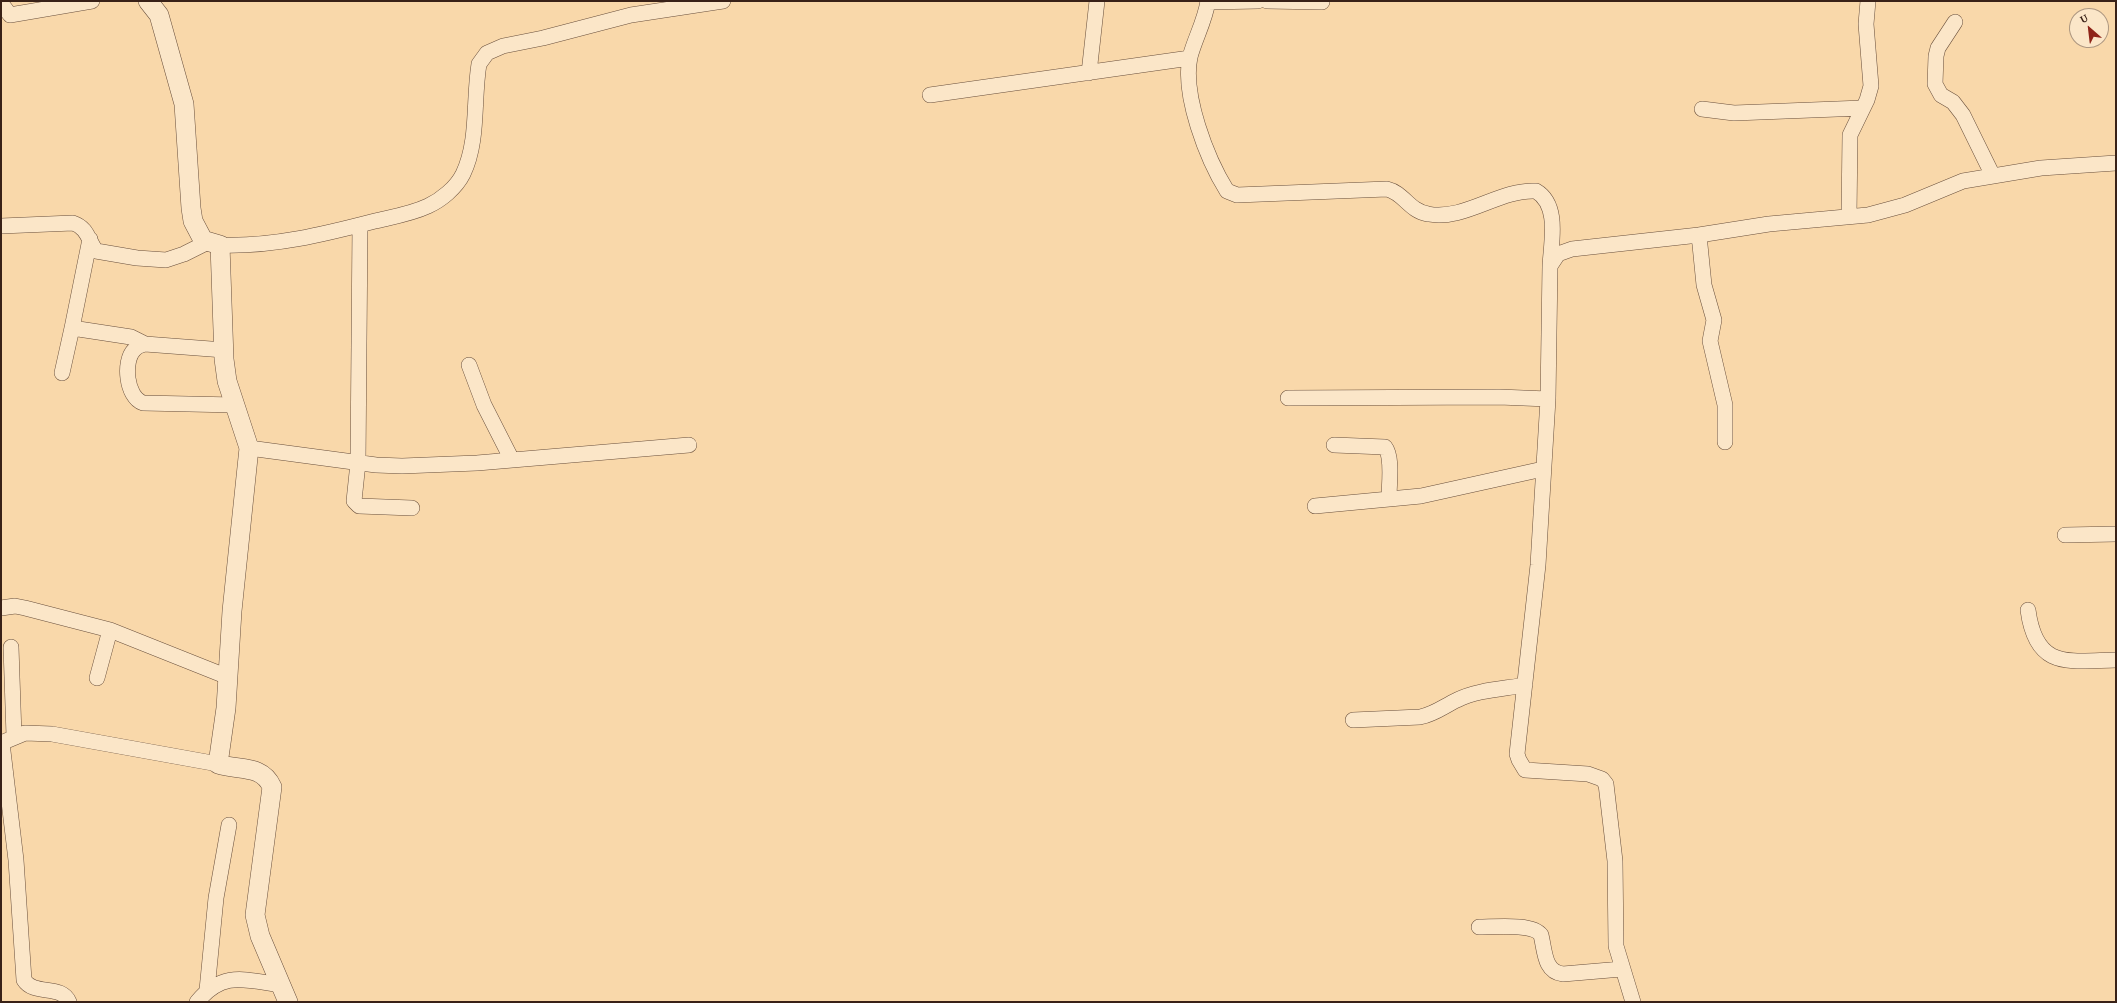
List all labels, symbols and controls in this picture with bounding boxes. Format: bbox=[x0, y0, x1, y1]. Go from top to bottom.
north arrow bbox=[2069, 8, 2109, 48]
text: U bbox=[2077, 9, 2091, 27]

